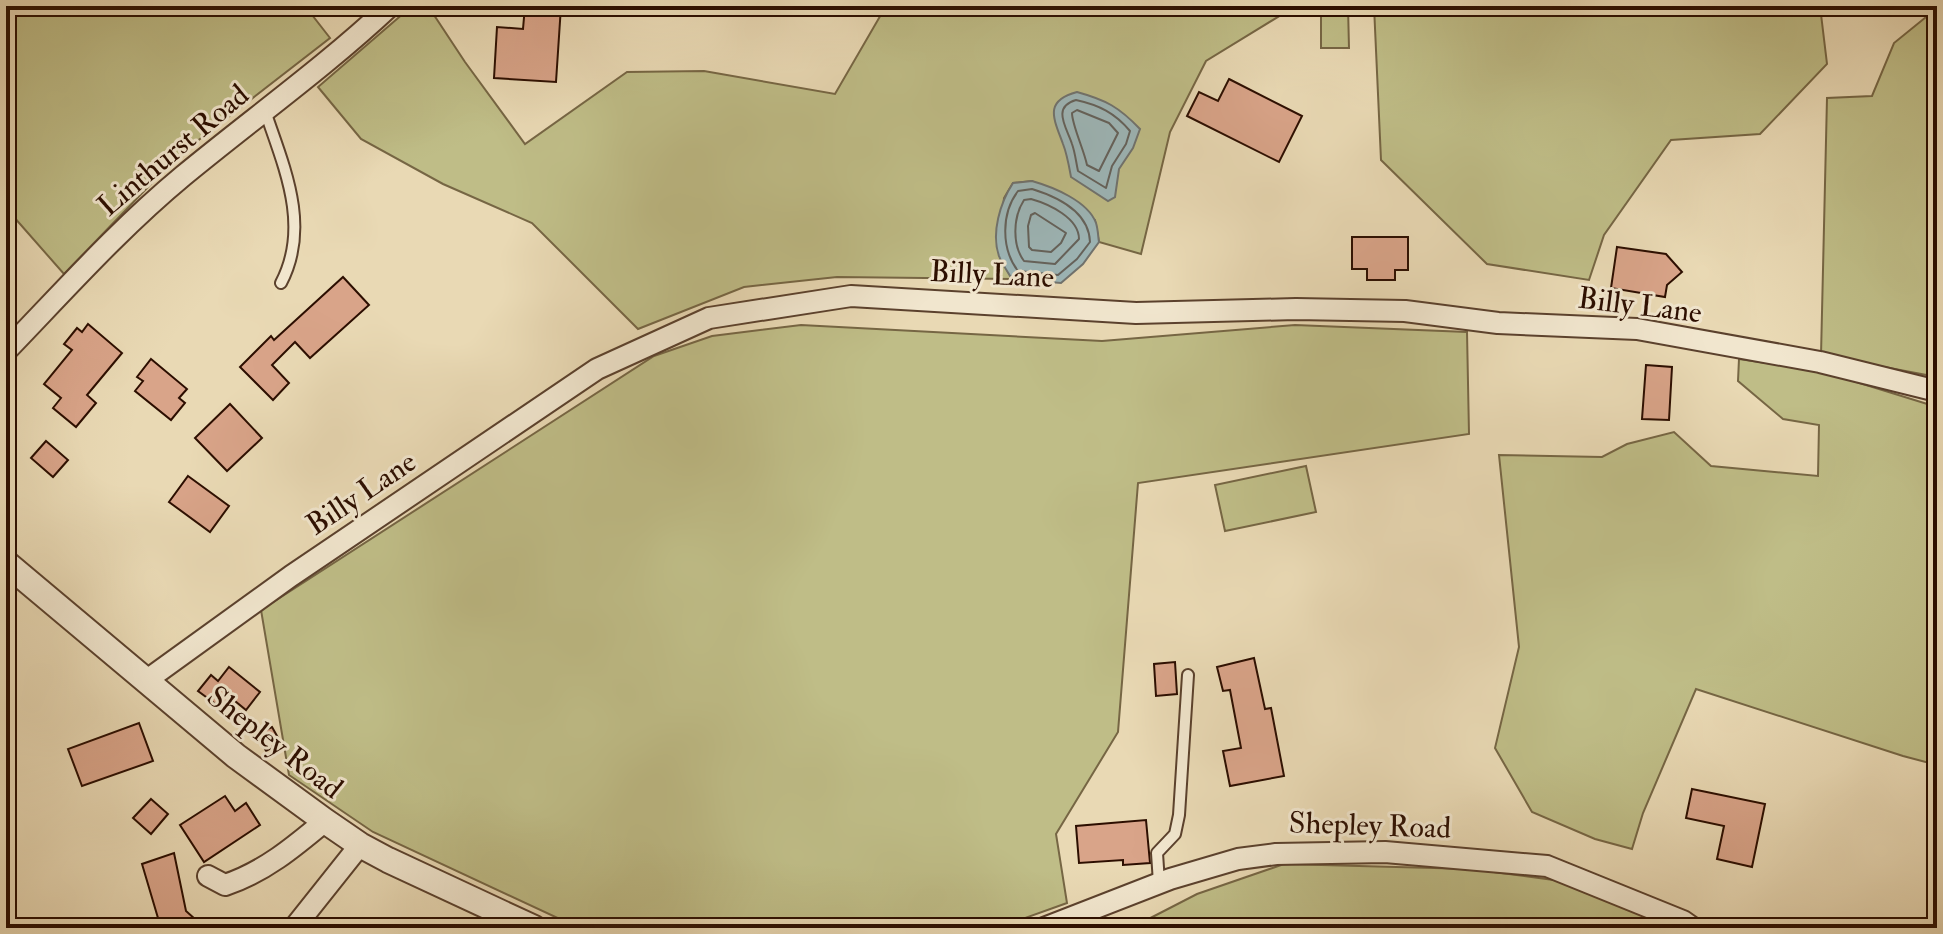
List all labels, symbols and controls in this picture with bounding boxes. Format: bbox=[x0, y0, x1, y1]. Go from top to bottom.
street label: Linthurst Road bbox=[90, 76, 257, 224]
street label: Billy Lane bbox=[929, 253, 1055, 296]
street label: Billy Lane bbox=[1576, 280, 1704, 331]
street label: Billy Lane bbox=[299, 443, 423, 544]
street label: Shepley Road bbox=[199, 678, 350, 807]
street label: Shepley Road bbox=[1288, 804, 1452, 847]

